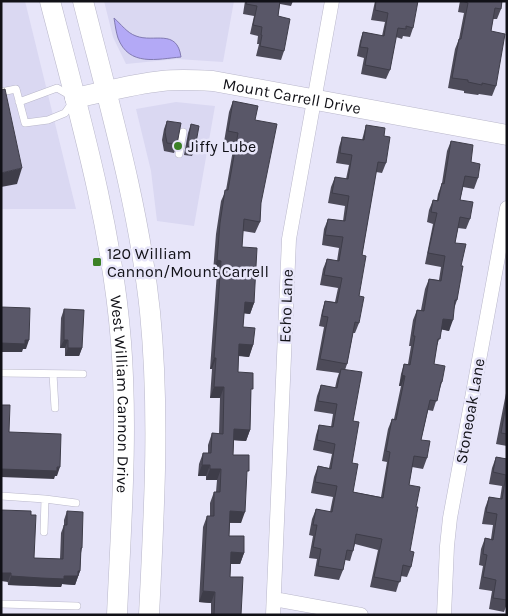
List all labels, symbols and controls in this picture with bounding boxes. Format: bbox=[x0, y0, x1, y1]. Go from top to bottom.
street label: Mount Carrell Drive bbox=[221, 73, 363, 117]
place label: Jiffy Lube bbox=[188, 137, 256, 156]
marker: Jiffy Lube bbox=[172, 140, 184, 152]
place label: 120 William Cannon/Mount Carrell bbox=[107, 244, 269, 281]
marker: 120 William Cannon/Mount Carrell bbox=[91, 256, 103, 268]
street label: Echo Lane bbox=[275, 269, 297, 343]
street label: West William Cannon Drive bbox=[107, 294, 133, 494]
street label: Stoneoak Lane bbox=[451, 357, 489, 465]

